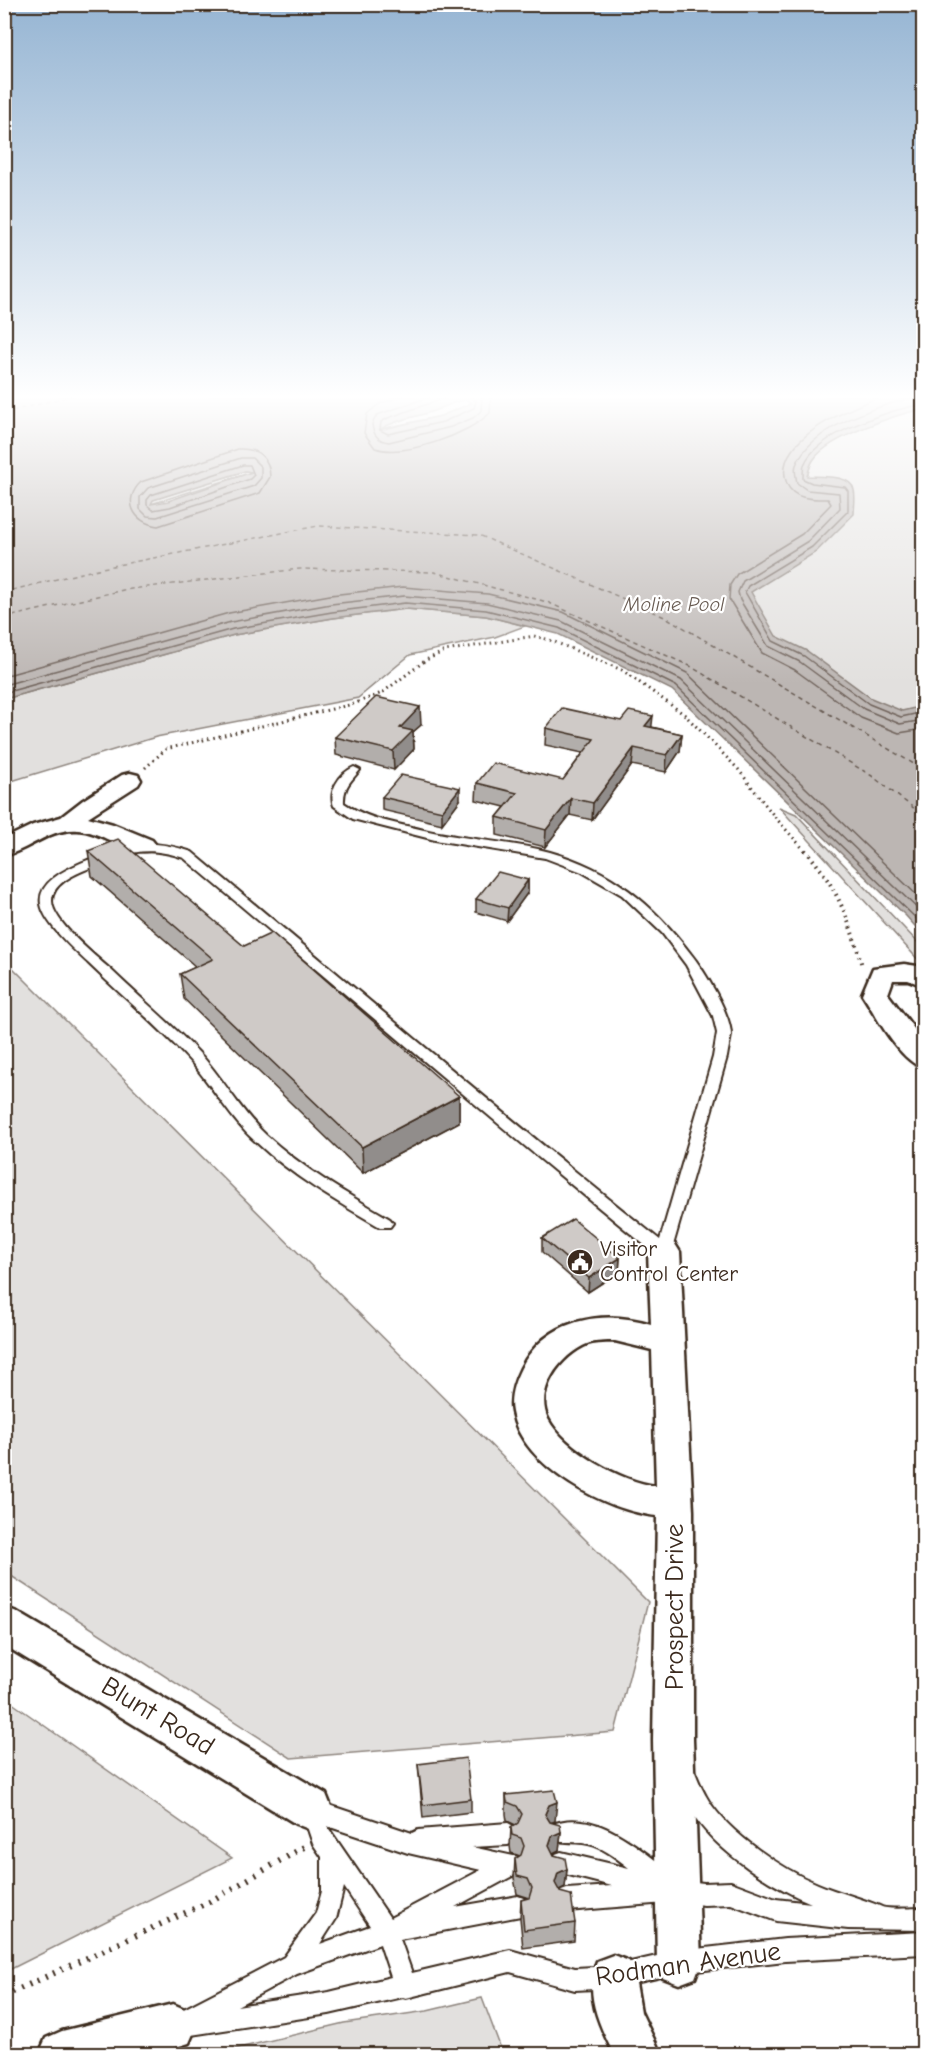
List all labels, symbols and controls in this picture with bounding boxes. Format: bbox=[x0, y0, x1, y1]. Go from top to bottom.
water label: Moline Pool bbox=[623, 593, 725, 616]
place label: Visitor Control Center bbox=[600, 1236, 738, 1287]
public building icon: Visitor Control Center bbox=[565, 1247, 595, 1277]
street label: Prospect Drive bbox=[659, 1524, 690, 1690]
street label: Blunt Road bbox=[96, 1670, 220, 1762]
street label: Rodman Avenue bbox=[593, 1936, 783, 1992]

